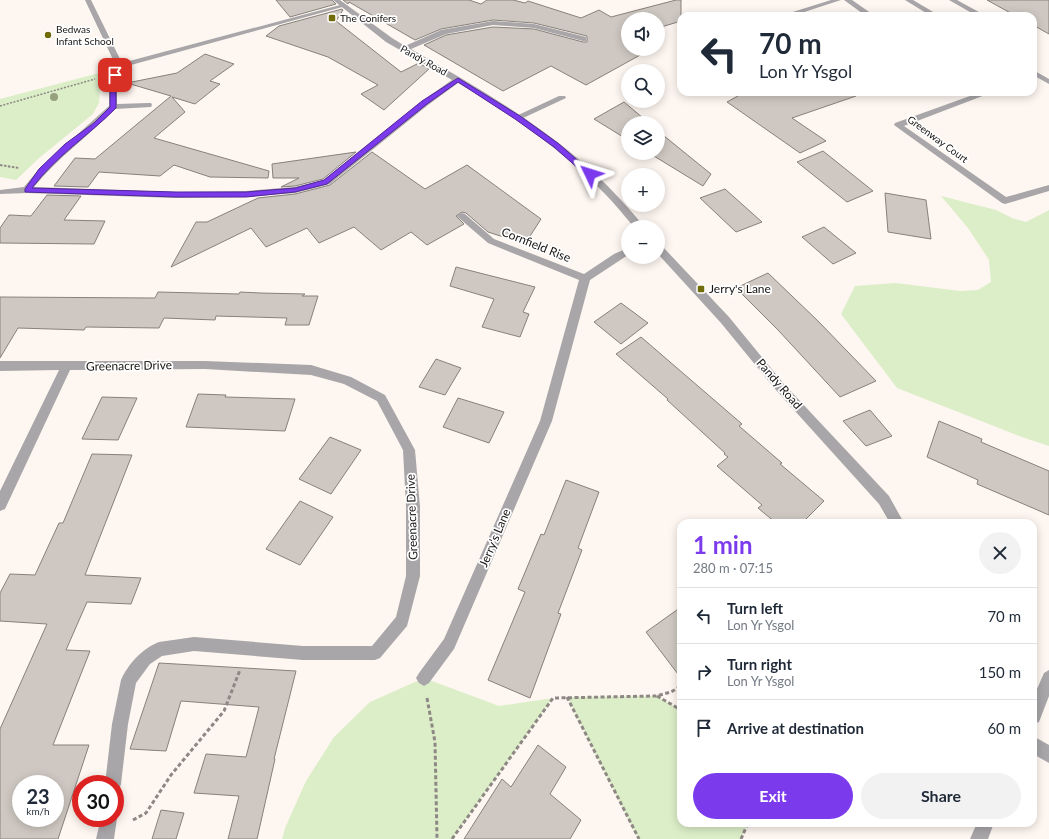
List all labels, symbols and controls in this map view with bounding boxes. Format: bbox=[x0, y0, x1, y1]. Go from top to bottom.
place label: The Conifers bbox=[340, 12, 396, 24]
map controls bbox=[621, 12, 665, 264]
button: sound bbox=[621, 12, 665, 56]
marker: The Conifers bbox=[327, 13, 337, 23]
place label: Bedwas Infant School bbox=[56, 23, 114, 47]
text: 70 m bbox=[759, 26, 822, 60]
icon: left bbox=[693, 28, 745, 80]
marker: Bedwas Infant School bbox=[43, 30, 53, 40]
street label: Pandy Road bbox=[399, 42, 449, 78]
pin bbox=[98, 58, 132, 92]
text: Lon Yr Ysgol bbox=[759, 60, 852, 82]
icon: arrive bbox=[104, 64, 126, 86]
button: search bbox=[621, 64, 665, 108]
street label: Greenway Court bbox=[905, 113, 971, 165]
button: layers bbox=[621, 116, 665, 160]
position arrow bbox=[569, 153, 611, 195]
button: + bbox=[621, 168, 665, 212]
button: − bbox=[621, 220, 665, 264]
street label: Cornfield Rise bbox=[499, 224, 573, 265]
place label: Jerry's Lane bbox=[709, 281, 771, 296]
marker: Jerry's Lane bbox=[696, 284, 706, 294]
street label: Pandy Road bbox=[753, 355, 805, 412]
street label: Greenacre Drive bbox=[86, 357, 172, 374]
street label: Greenacre Drive bbox=[403, 474, 420, 560]
street label: Jerry's Lane bbox=[476, 506, 514, 569]
text: 1 min bbox=[693, 530, 753, 559]
button: close bbox=[979, 532, 1021, 574]
text: 280 m · 07:15 bbox=[693, 560, 773, 576]
text: Turn left bbox=[727, 599, 783, 617]
icon: left bbox=[693, 605, 715, 627]
text: 70 m bbox=[987, 607, 1021, 625]
text: Lon Yr Ysgol bbox=[727, 617, 794, 633]
text: Turn right bbox=[727, 655, 792, 673]
icon: right bbox=[693, 661, 715, 683]
text: 150 m bbox=[979, 663, 1021, 681]
text: Lon Yr Ysgol bbox=[727, 673, 794, 689]
icon: arrive bbox=[693, 717, 715, 739]
text: Arrive at destination bbox=[727, 719, 864, 737]
text: 60 m bbox=[987, 719, 1021, 737]
button: Exit bbox=[693, 773, 853, 819]
button: Share bbox=[861, 773, 1021, 819]
speed limit sign: 30 bbox=[72, 775, 124, 827]
text: 23 bbox=[26, 784, 50, 808]
text: km/h bbox=[26, 805, 50, 817]

